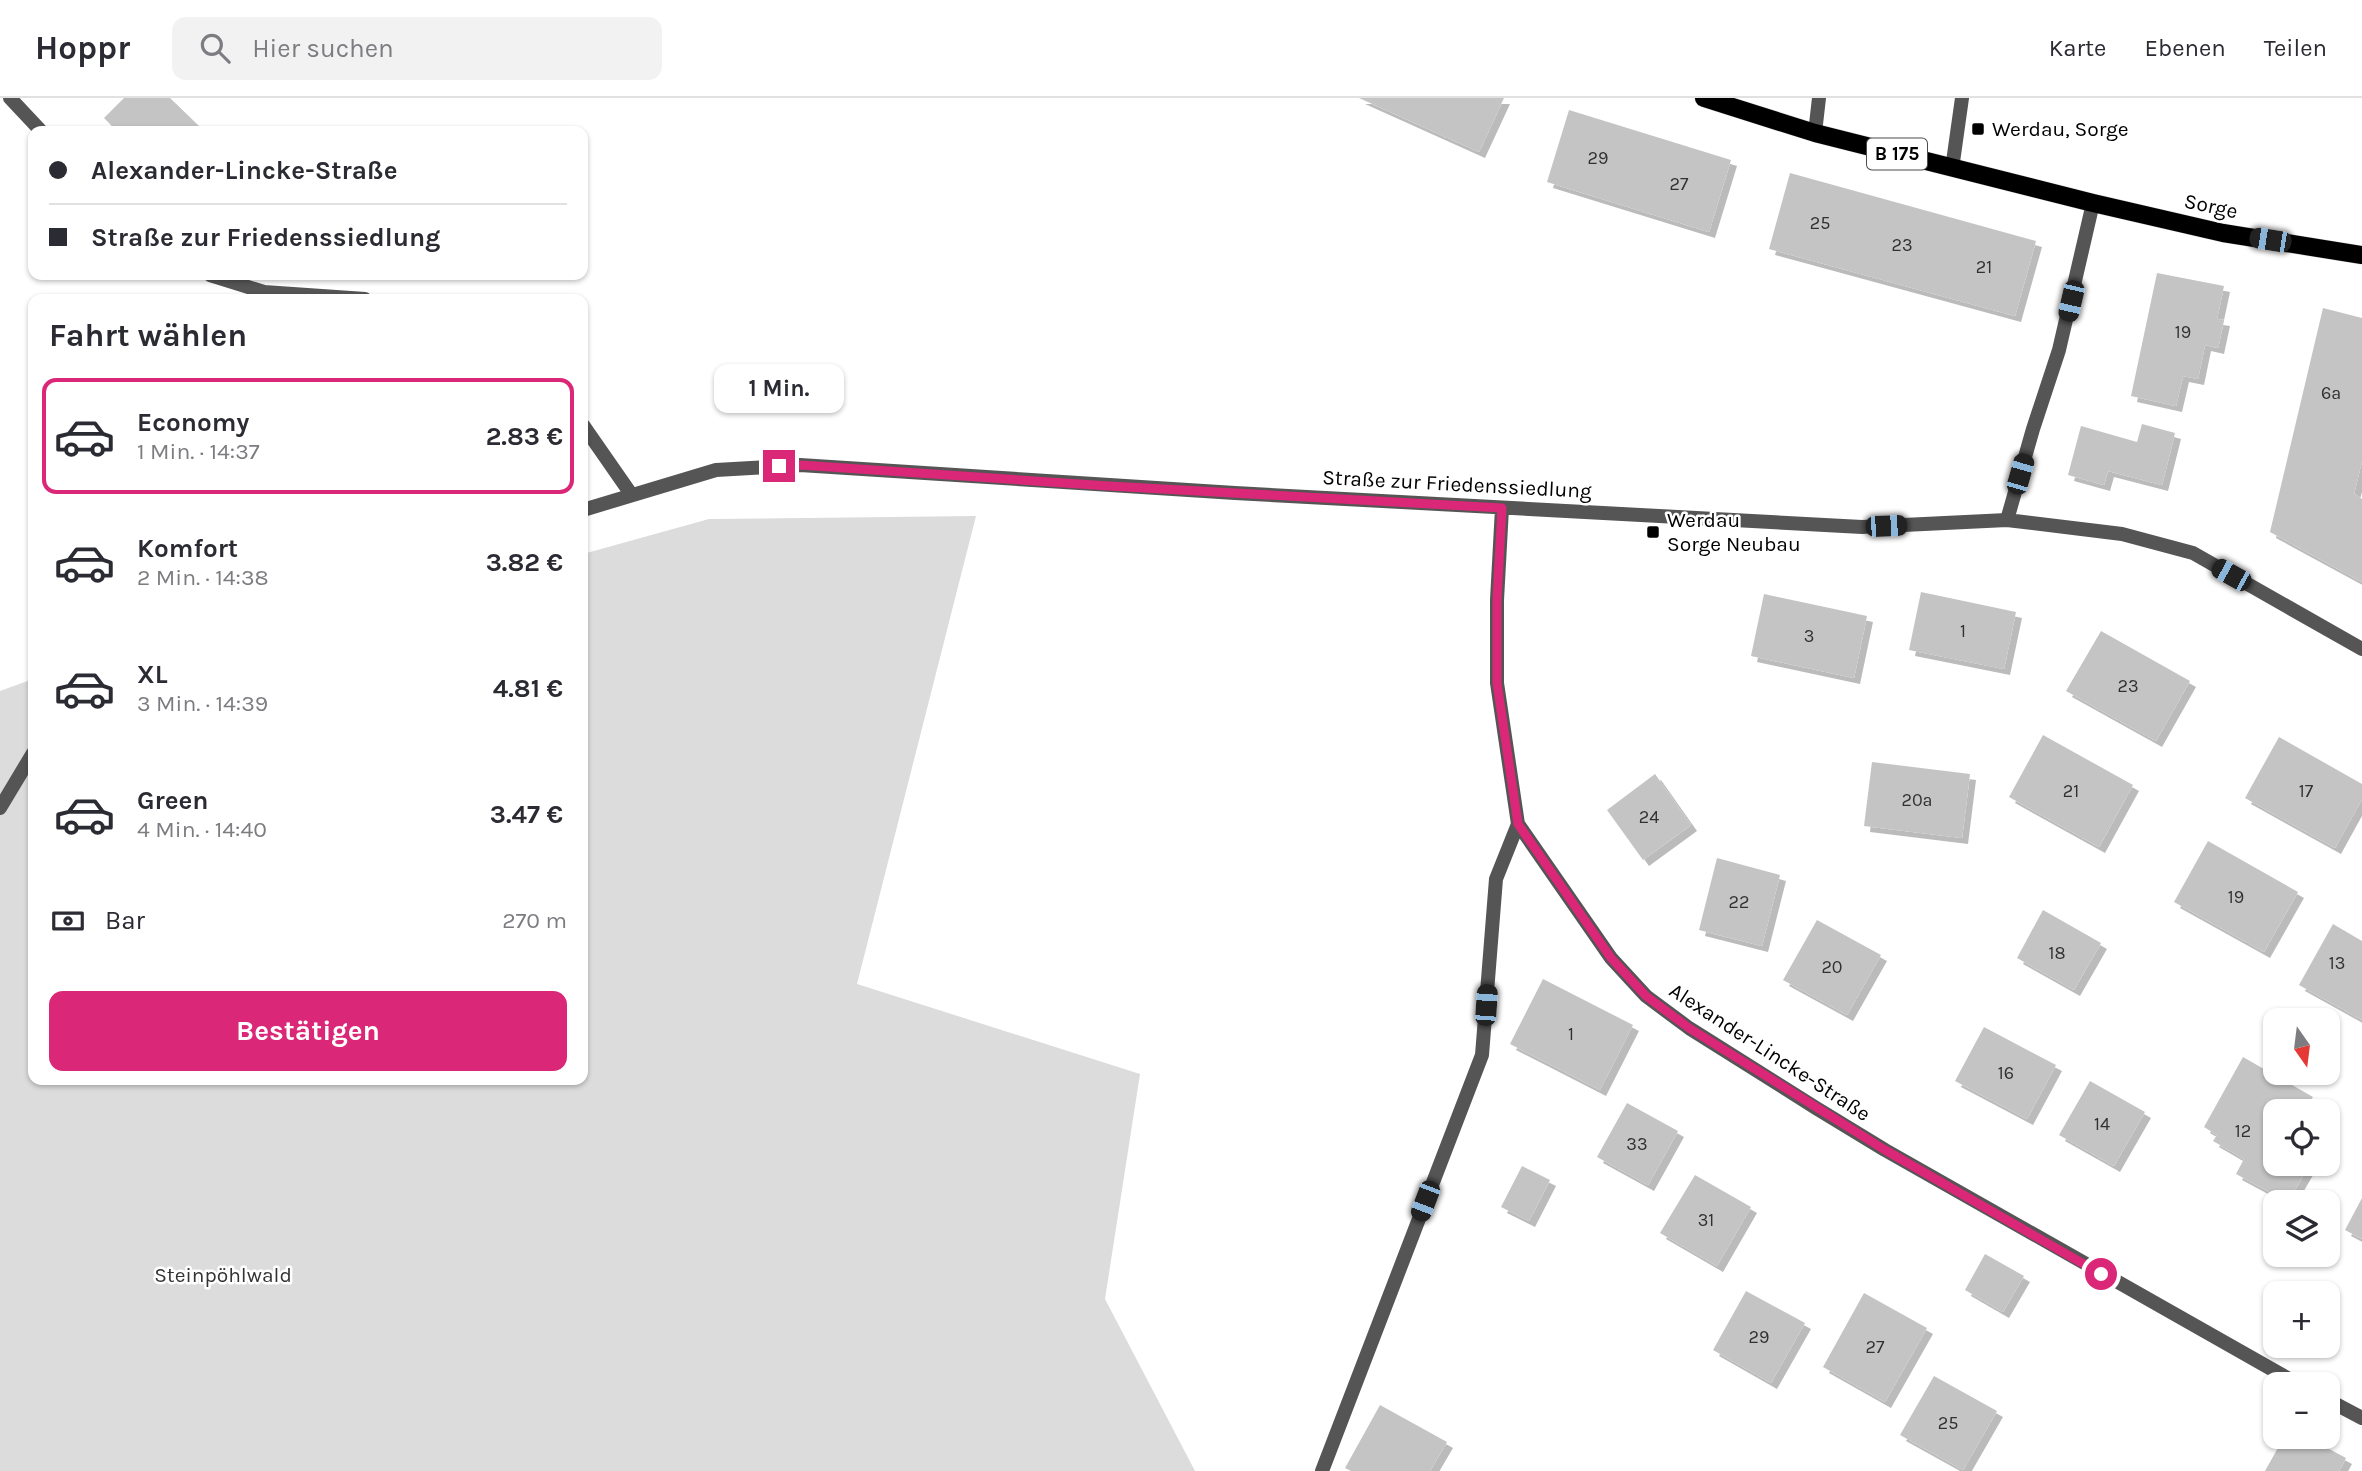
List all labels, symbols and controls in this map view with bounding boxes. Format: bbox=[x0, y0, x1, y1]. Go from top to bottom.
search box bbox=[172, 17, 662, 80]
text: Hoppr bbox=[35, 29, 130, 67]
icon: search bbox=[196, 29, 234, 67]
text: Hier suchen bbox=[252, 33, 394, 64]
text: Karte bbox=[2049, 34, 2106, 62]
text: Ebenen bbox=[2144, 34, 2226, 62]
text: Teilen bbox=[2264, 34, 2327, 62]
place label: Werdau, Sorge bbox=[1992, 117, 2129, 141]
marker: Werdau, Sorge bbox=[1970, 121, 1986, 137]
road number: B 175 bbox=[1867, 138, 1927, 170]
house number: 29 bbox=[1588, 147, 1608, 169]
text: Alexander-Lincke-Straße bbox=[91, 155, 398, 186]
house number: 27 bbox=[1670, 173, 1689, 195]
street label: Sorge bbox=[2182, 189, 2240, 223]
house number: 25 bbox=[1810, 212, 1830, 234]
text: Straße zur Friedenssiedlung bbox=[91, 222, 440, 253]
car bbox=[2248, 226, 2293, 254]
house number: 23 bbox=[1891, 234, 1913, 256]
house number: 21 bbox=[1976, 256, 1992, 278]
car bbox=[2057, 278, 2086, 324]
text: Fahrt wählen bbox=[49, 317, 247, 354]
house number: 19 bbox=[2175, 321, 2191, 343]
callout: 1 Min. bbox=[714, 364, 844, 414]
text: 1 Min. bbox=[749, 375, 809, 402]
house number: 6a bbox=[2321, 382, 2341, 404]
icon: car bbox=[53, 405, 116, 468]
text: Economy bbox=[137, 407, 249, 438]
text: 2.83 € bbox=[486, 421, 563, 452]
text: 1 Min. · 14:37 bbox=[137, 438, 260, 465]
route end bbox=[763, 450, 795, 482]
car bbox=[2005, 451, 2036, 497]
street label: Straße zur Friedenssiedlung bbox=[1322, 465, 1593, 503]
place label: Werdau Sorge Neubau bbox=[1667, 508, 1801, 556]
car bbox=[1865, 515, 1908, 537]
marker: Werdau Sorge Neubau bbox=[1645, 524, 1661, 540]
icon: car bbox=[53, 531, 116, 594]
text: Komfort bbox=[137, 533, 238, 564]
text: 3.82 € bbox=[486, 547, 563, 578]
car bbox=[2208, 556, 2255, 594]
text: 2 Min. · 14:38 bbox=[137, 564, 269, 591]
house number: 1 bbox=[1960, 620, 1966, 642]
house number: 3 bbox=[1804, 625, 1814, 647]
icon: car bbox=[53, 657, 116, 720]
text: XL bbox=[137, 659, 168, 690]
text: 4.81 € bbox=[493, 673, 563, 704]
house number: 23 bbox=[2117, 675, 2139, 697]
text: 3 Min. · 14:39 bbox=[137, 690, 268, 717]
house number: 21 bbox=[2063, 780, 2079, 802]
house number: 17 bbox=[2299, 780, 2314, 802]
icon: car bbox=[53, 783, 116, 846]
text: Green bbox=[137, 785, 209, 816]
house number: 20a bbox=[1901, 789, 1933, 811]
text: 3.47 € bbox=[490, 799, 563, 830]
house number: 24 bbox=[1639, 806, 1659, 828]
text: 4 Min. · 14:40 bbox=[137, 816, 267, 843]
house number: 19 bbox=[2228, 886, 2244, 908]
house number: 22 bbox=[1729, 891, 1749, 913]
icon: cash bbox=[49, 902, 87, 940]
text: Bar bbox=[105, 905, 145, 936]
text: 270 m bbox=[502, 907, 567, 934]
house number: 18 bbox=[2048, 942, 2066, 964]
house number: 13 bbox=[2329, 952, 2345, 974]
house number: 20 bbox=[1821, 956, 1843, 978]
street label: Alexander-Lincke-Straße bbox=[1665, 978, 1875, 1126]
car bbox=[1475, 983, 1498, 1027]
button: Bestätigen bbox=[49, 991, 567, 1071]
north arrow bbox=[2263, 1008, 2340, 1085]
map controls bbox=[2263, 1008, 2340, 1449]
house number: 1 bbox=[1568, 1023, 1574, 1045]
house number: 16 bbox=[1998, 1062, 2014, 1084]
button: locate bbox=[2263, 1099, 2340, 1176]
house number: 14 bbox=[2094, 1113, 2110, 1135]
house number: 12 bbox=[2235, 1120, 2251, 1142]
house number: 33 bbox=[1626, 1133, 1648, 1155]
car bbox=[1408, 1178, 1443, 1224]
button: layers bbox=[2263, 1190, 2340, 1267]
house number: 31 bbox=[1698, 1209, 1714, 1231]
route start bbox=[2085, 1258, 2117, 1290]
park label: Steinpöhlwald bbox=[154, 1263, 292, 1287]
button: + bbox=[2263, 1281, 2340, 1358]
house number: 29 bbox=[1749, 1326, 1769, 1348]
house number: 27 bbox=[1866, 1336, 1885, 1358]
button: − bbox=[2263, 1372, 2340, 1449]
house number: 25 bbox=[1938, 1412, 1958, 1434]

